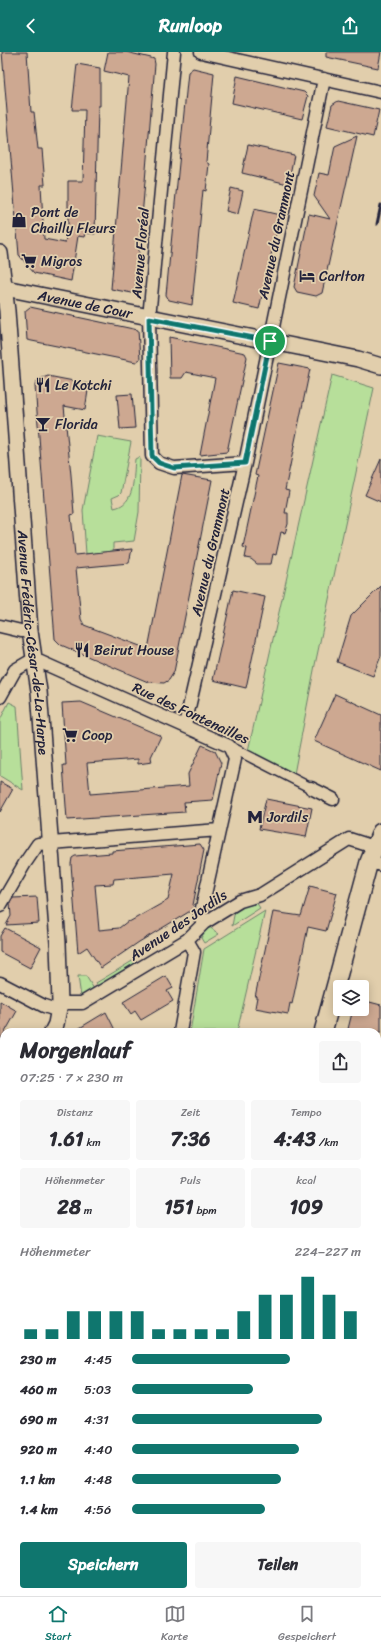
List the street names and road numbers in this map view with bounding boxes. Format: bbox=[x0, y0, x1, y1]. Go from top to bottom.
street label: Avenue du Grammont bbox=[250, 169, 302, 302]
street label: Avenue Floréal bbox=[124, 206, 157, 300]
street label: Avenue de Cour bbox=[35, 283, 136, 327]
street label: Avenue du Grammont bbox=[183, 486, 237, 619]
street label: Avenue Frédéric-César-de-La-Harpe bbox=[10, 528, 56, 756]
street label: Rue des Fontenailles bbox=[128, 675, 254, 752]
street label: Avenue des Jordils bbox=[123, 883, 233, 968]

